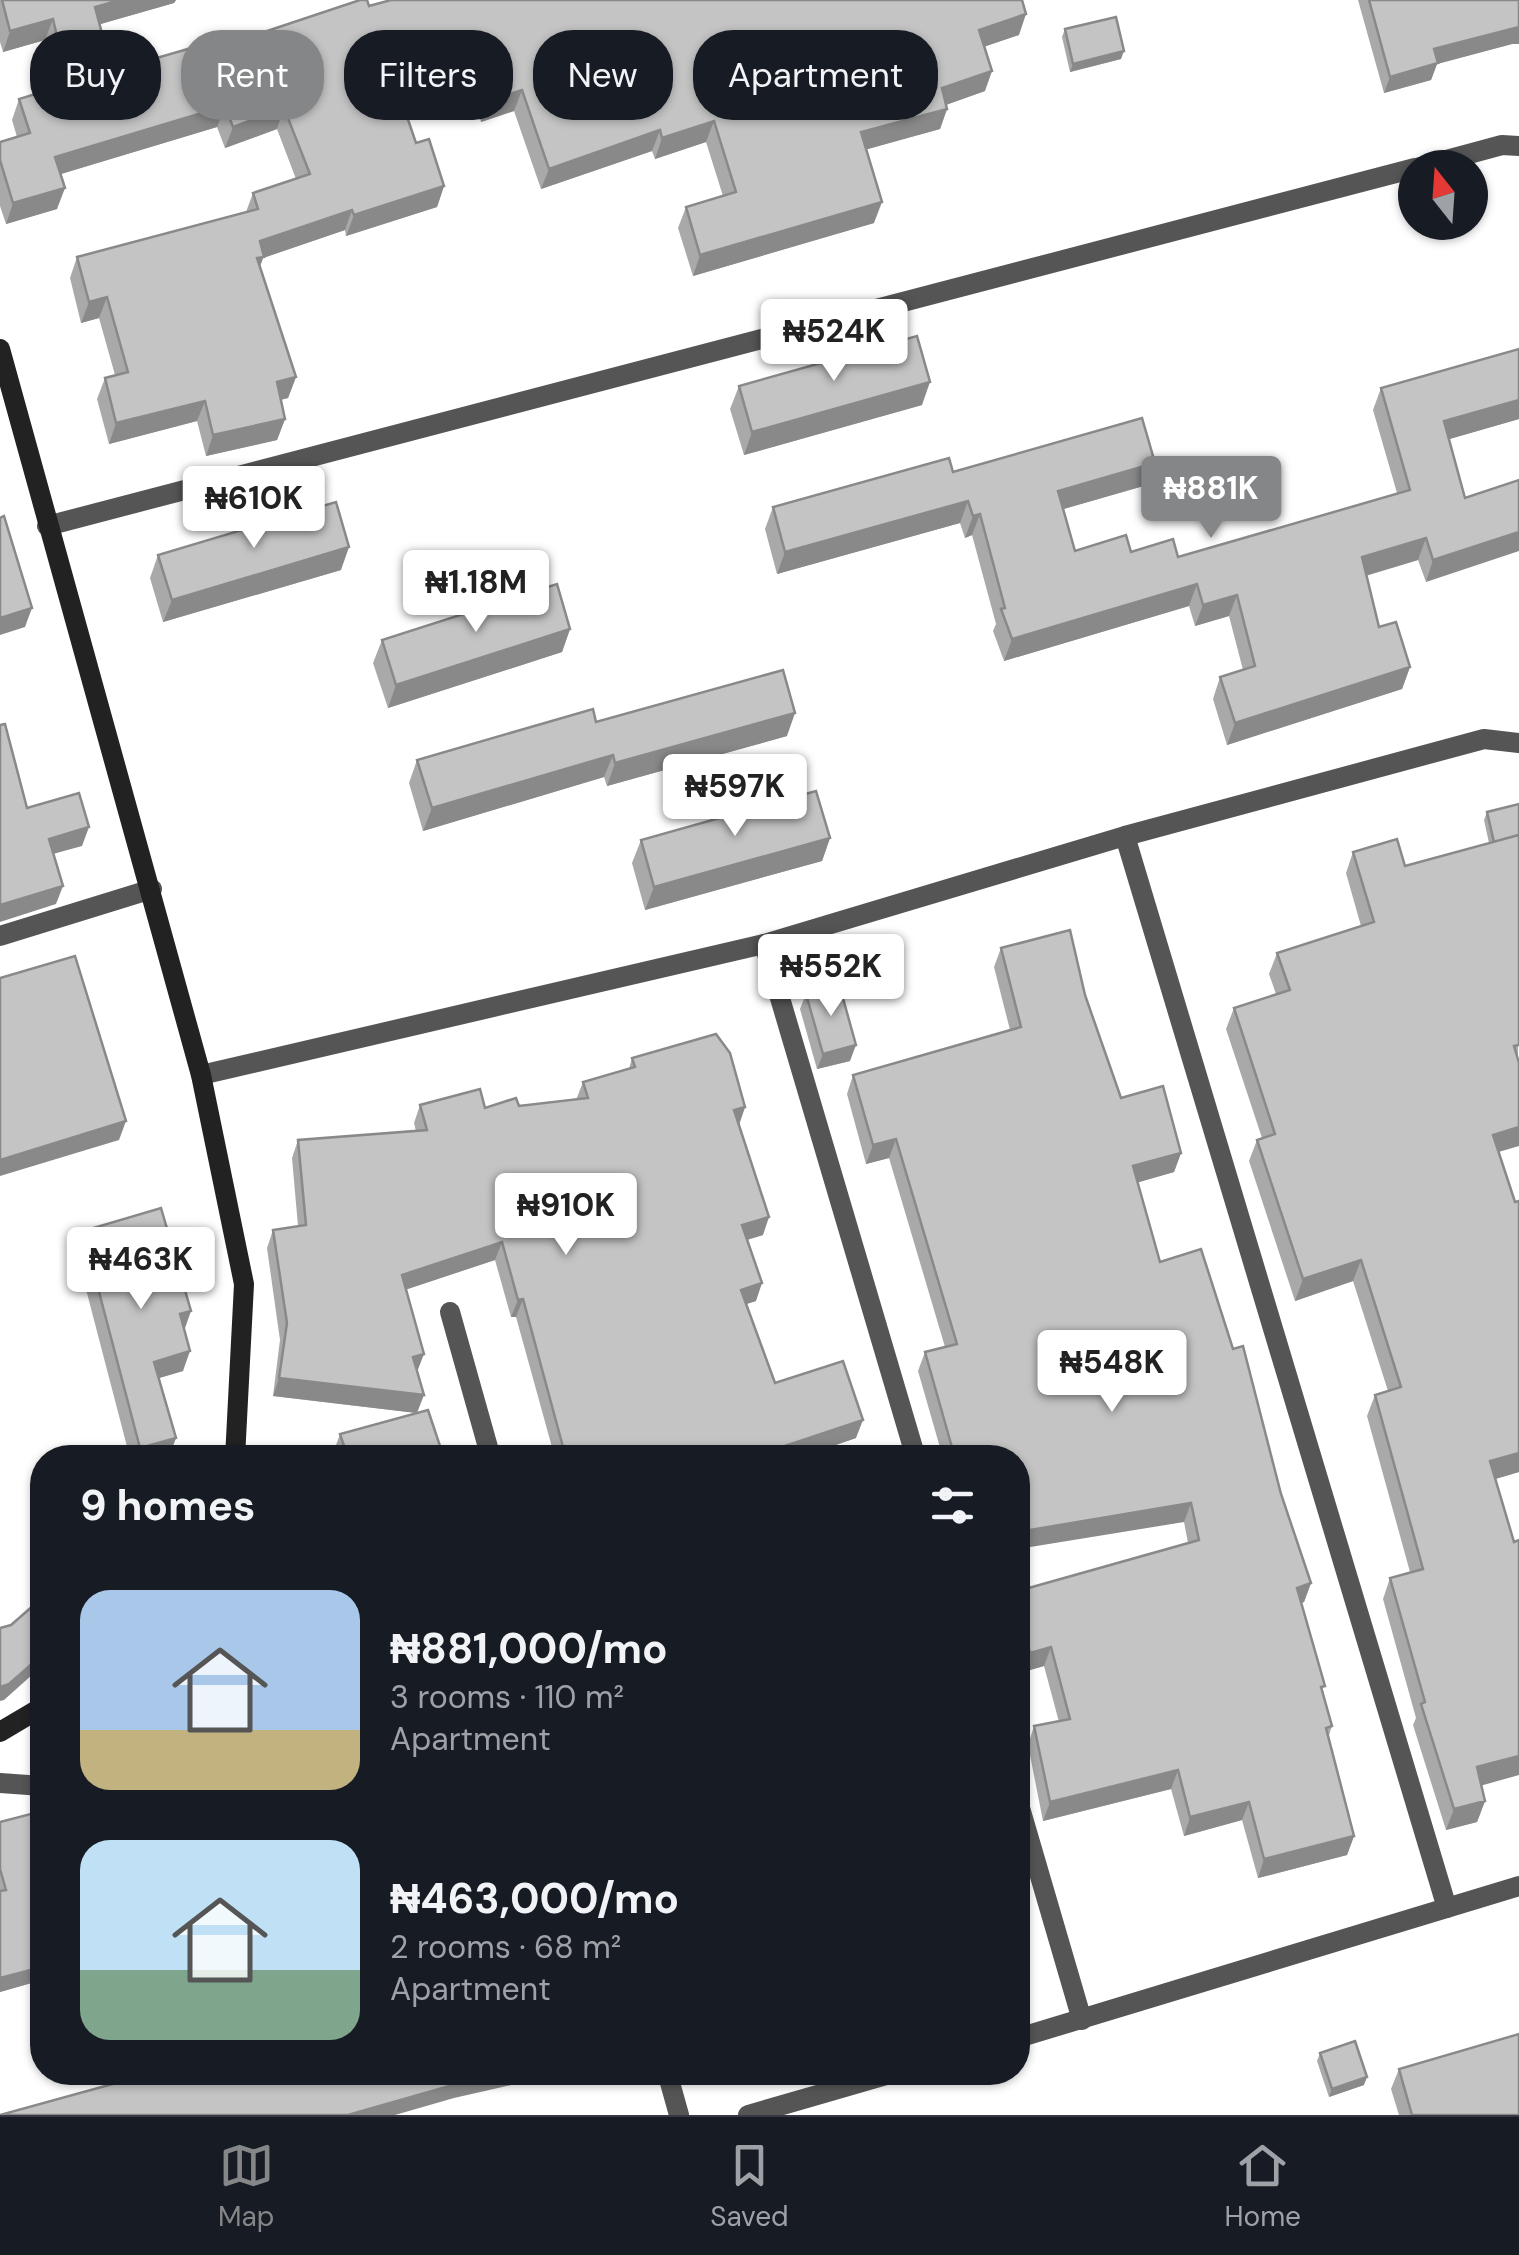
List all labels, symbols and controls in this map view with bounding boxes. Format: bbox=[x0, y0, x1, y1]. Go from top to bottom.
chip: Buy bbox=[30, 30, 161, 120]
chip: Rent bbox=[181, 30, 324, 120]
chip: Filters bbox=[344, 30, 513, 120]
chip: New bbox=[533, 30, 673, 120]
chip: Apartment bbox=[693, 30, 938, 120]
north arrow bbox=[1398, 150, 1488, 240]
map controls bbox=[1398, 150, 1488, 240]
pin: ₦524K bbox=[764, 299, 904, 384]
text: ₦524K bbox=[783, 310, 885, 352]
pin: ₦881K bbox=[1141, 456, 1281, 541]
pin: ₦610K bbox=[184, 466, 324, 551]
text: ₦881K bbox=[1163, 467, 1259, 509]
text: ₦610K bbox=[205, 477, 303, 519]
pin: ₦1.18M bbox=[395, 550, 557, 635]
text: ₦1.18M bbox=[425, 561, 527, 603]
pin: ₦597K bbox=[665, 754, 805, 839]
text: ₦597K bbox=[685, 765, 785, 807]
pin: ₦552K bbox=[761, 934, 901, 1019]
text: ₦552K bbox=[780, 945, 882, 987]
pin: ₦910K bbox=[496, 1173, 636, 1258]
text: ₦910K bbox=[517, 1184, 615, 1226]
pin: ₦463K bbox=[71, 1227, 211, 1312]
text: ₦463K bbox=[89, 1238, 193, 1280]
pin: ₦548K bbox=[1042, 1330, 1182, 1415]
text: ₦548K bbox=[1060, 1341, 1164, 1383]
text: 9 homes bbox=[80, 1478, 255, 1533]
icon: filters bbox=[925, 1478, 980, 1533]
text: ₦881,000/mo bbox=[390, 1621, 668, 1676]
icon: home bbox=[160, 1630, 280, 1750]
text: 3 rooms · 110 m² bbox=[390, 1676, 624, 1718]
text: Apartment bbox=[390, 1718, 551, 1760]
text: ₦463,000/mo bbox=[390, 1871, 679, 1926]
icon: home bbox=[160, 1880, 280, 2000]
text: 2 rooms · 68 m² bbox=[390, 1926, 621, 1968]
text: Apartment bbox=[390, 1968, 551, 2010]
tab: Map bbox=[218, 2138, 274, 2235]
tab: Saved bbox=[710, 2138, 789, 2235]
tab: Home bbox=[1225, 2138, 1301, 2235]

